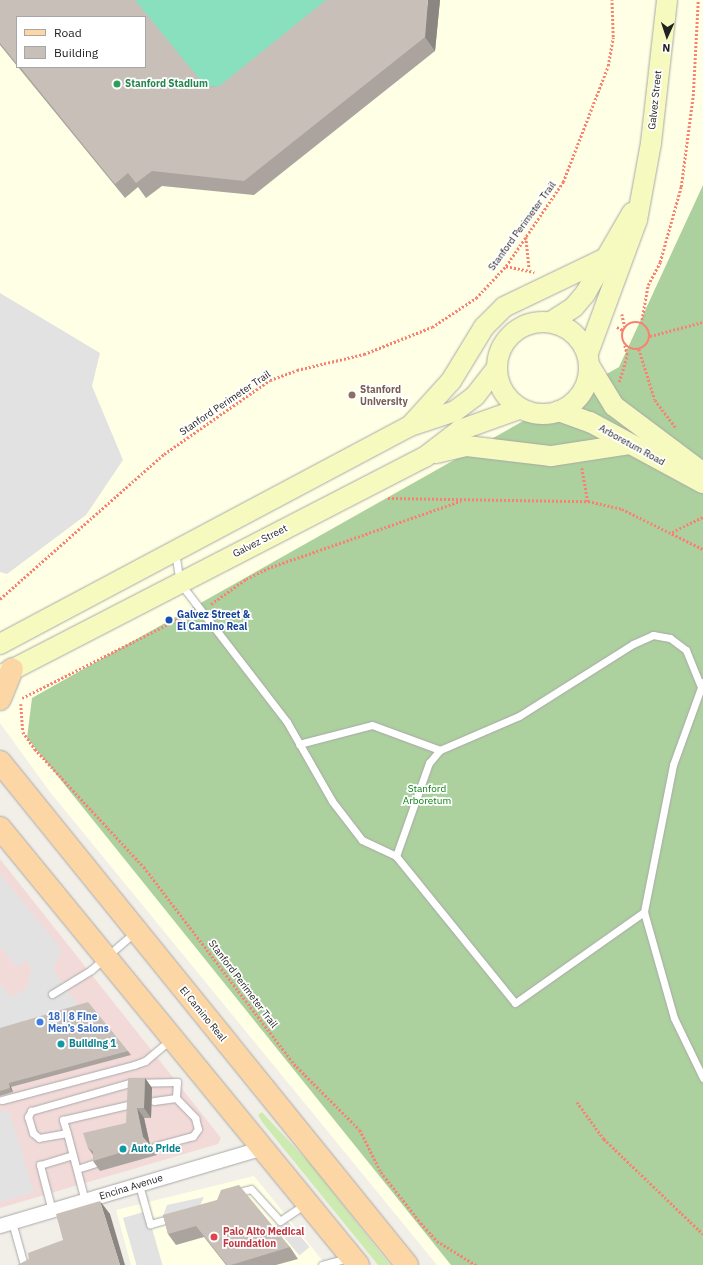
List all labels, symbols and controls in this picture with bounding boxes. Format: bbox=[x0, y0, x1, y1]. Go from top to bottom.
legend bbox=[16, 16, 146, 68]
north arrow bbox=[647, 16, 687, 56]
text: Road bbox=[54, 25, 82, 40]
text: N bbox=[662, 41, 671, 55]
text: Building bbox=[54, 45, 98, 60]
street label: Galvez Street bbox=[646, 70, 664, 130]
place label: Stanford Stadium bbox=[125, 78, 208, 90]
marker: Stanford Stadium bbox=[112, 79, 122, 89]
street label: Stanford Perimeter Trail bbox=[486, 179, 558, 273]
street label: Stanford Perimeter Trail bbox=[177, 368, 273, 438]
place label: Stanford University bbox=[360, 383, 408, 406]
marker: Stanford University bbox=[347, 390, 357, 400]
street label: Arboretum Road bbox=[597, 422, 667, 468]
street label: Galvez Street bbox=[231, 522, 289, 560]
place label: Galvez Street & El Camino Real bbox=[177, 608, 250, 632]
marker: Galvez Street & El Camino Real bbox=[164, 615, 174, 625]
park label: Stanford Arboretum bbox=[403, 782, 451, 806]
street label: Stanford Perimeter Trail bbox=[206, 938, 280, 1030]
street label: El Camino Real bbox=[177, 984, 229, 1044]
place label: 18 | 8 Fine Men’s Salons bbox=[48, 1010, 109, 1034]
marker: 18 | 8 Fine Men’s Salons bbox=[35, 1017, 45, 1027]
place label: Building 1 bbox=[69, 1038, 116, 1050]
marker: Building 1 bbox=[56, 1039, 66, 1049]
place label: Auto Pride bbox=[131, 1143, 181, 1155]
marker: Auto Pride bbox=[118, 1144, 128, 1154]
street label: Encina Avenue bbox=[98, 1172, 164, 1202]
place label: Palo Alto Medical Foundation bbox=[223, 1225, 304, 1248]
marker: Palo Alto Medical Foundation bbox=[208, 1231, 220, 1243]

